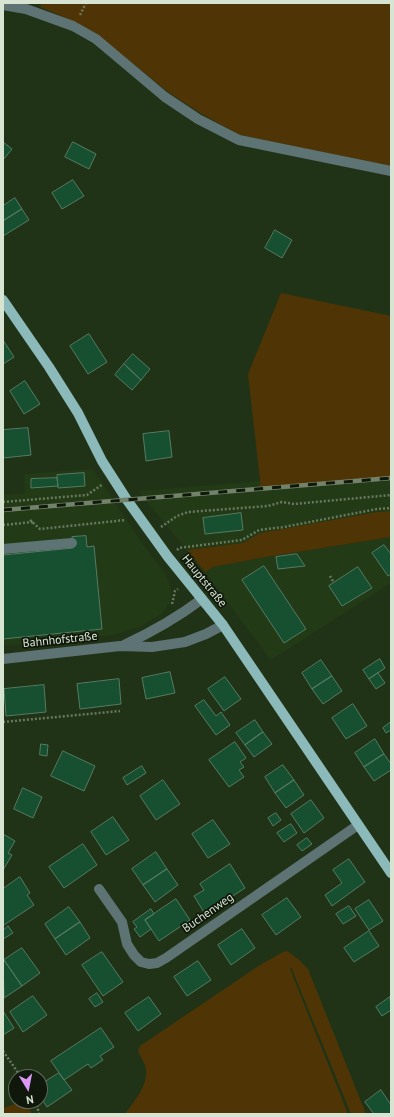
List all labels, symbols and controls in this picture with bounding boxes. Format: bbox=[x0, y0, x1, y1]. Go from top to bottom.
street label: Hauptstraße bbox=[178, 552, 230, 610]
street label: Bahnhofstraße bbox=[22, 629, 98, 651]
street label: Buchenweg bbox=[180, 890, 236, 936]
north arrow bbox=[8, 1069, 48, 1109]
text: N bbox=[25, 1092, 35, 1107]

